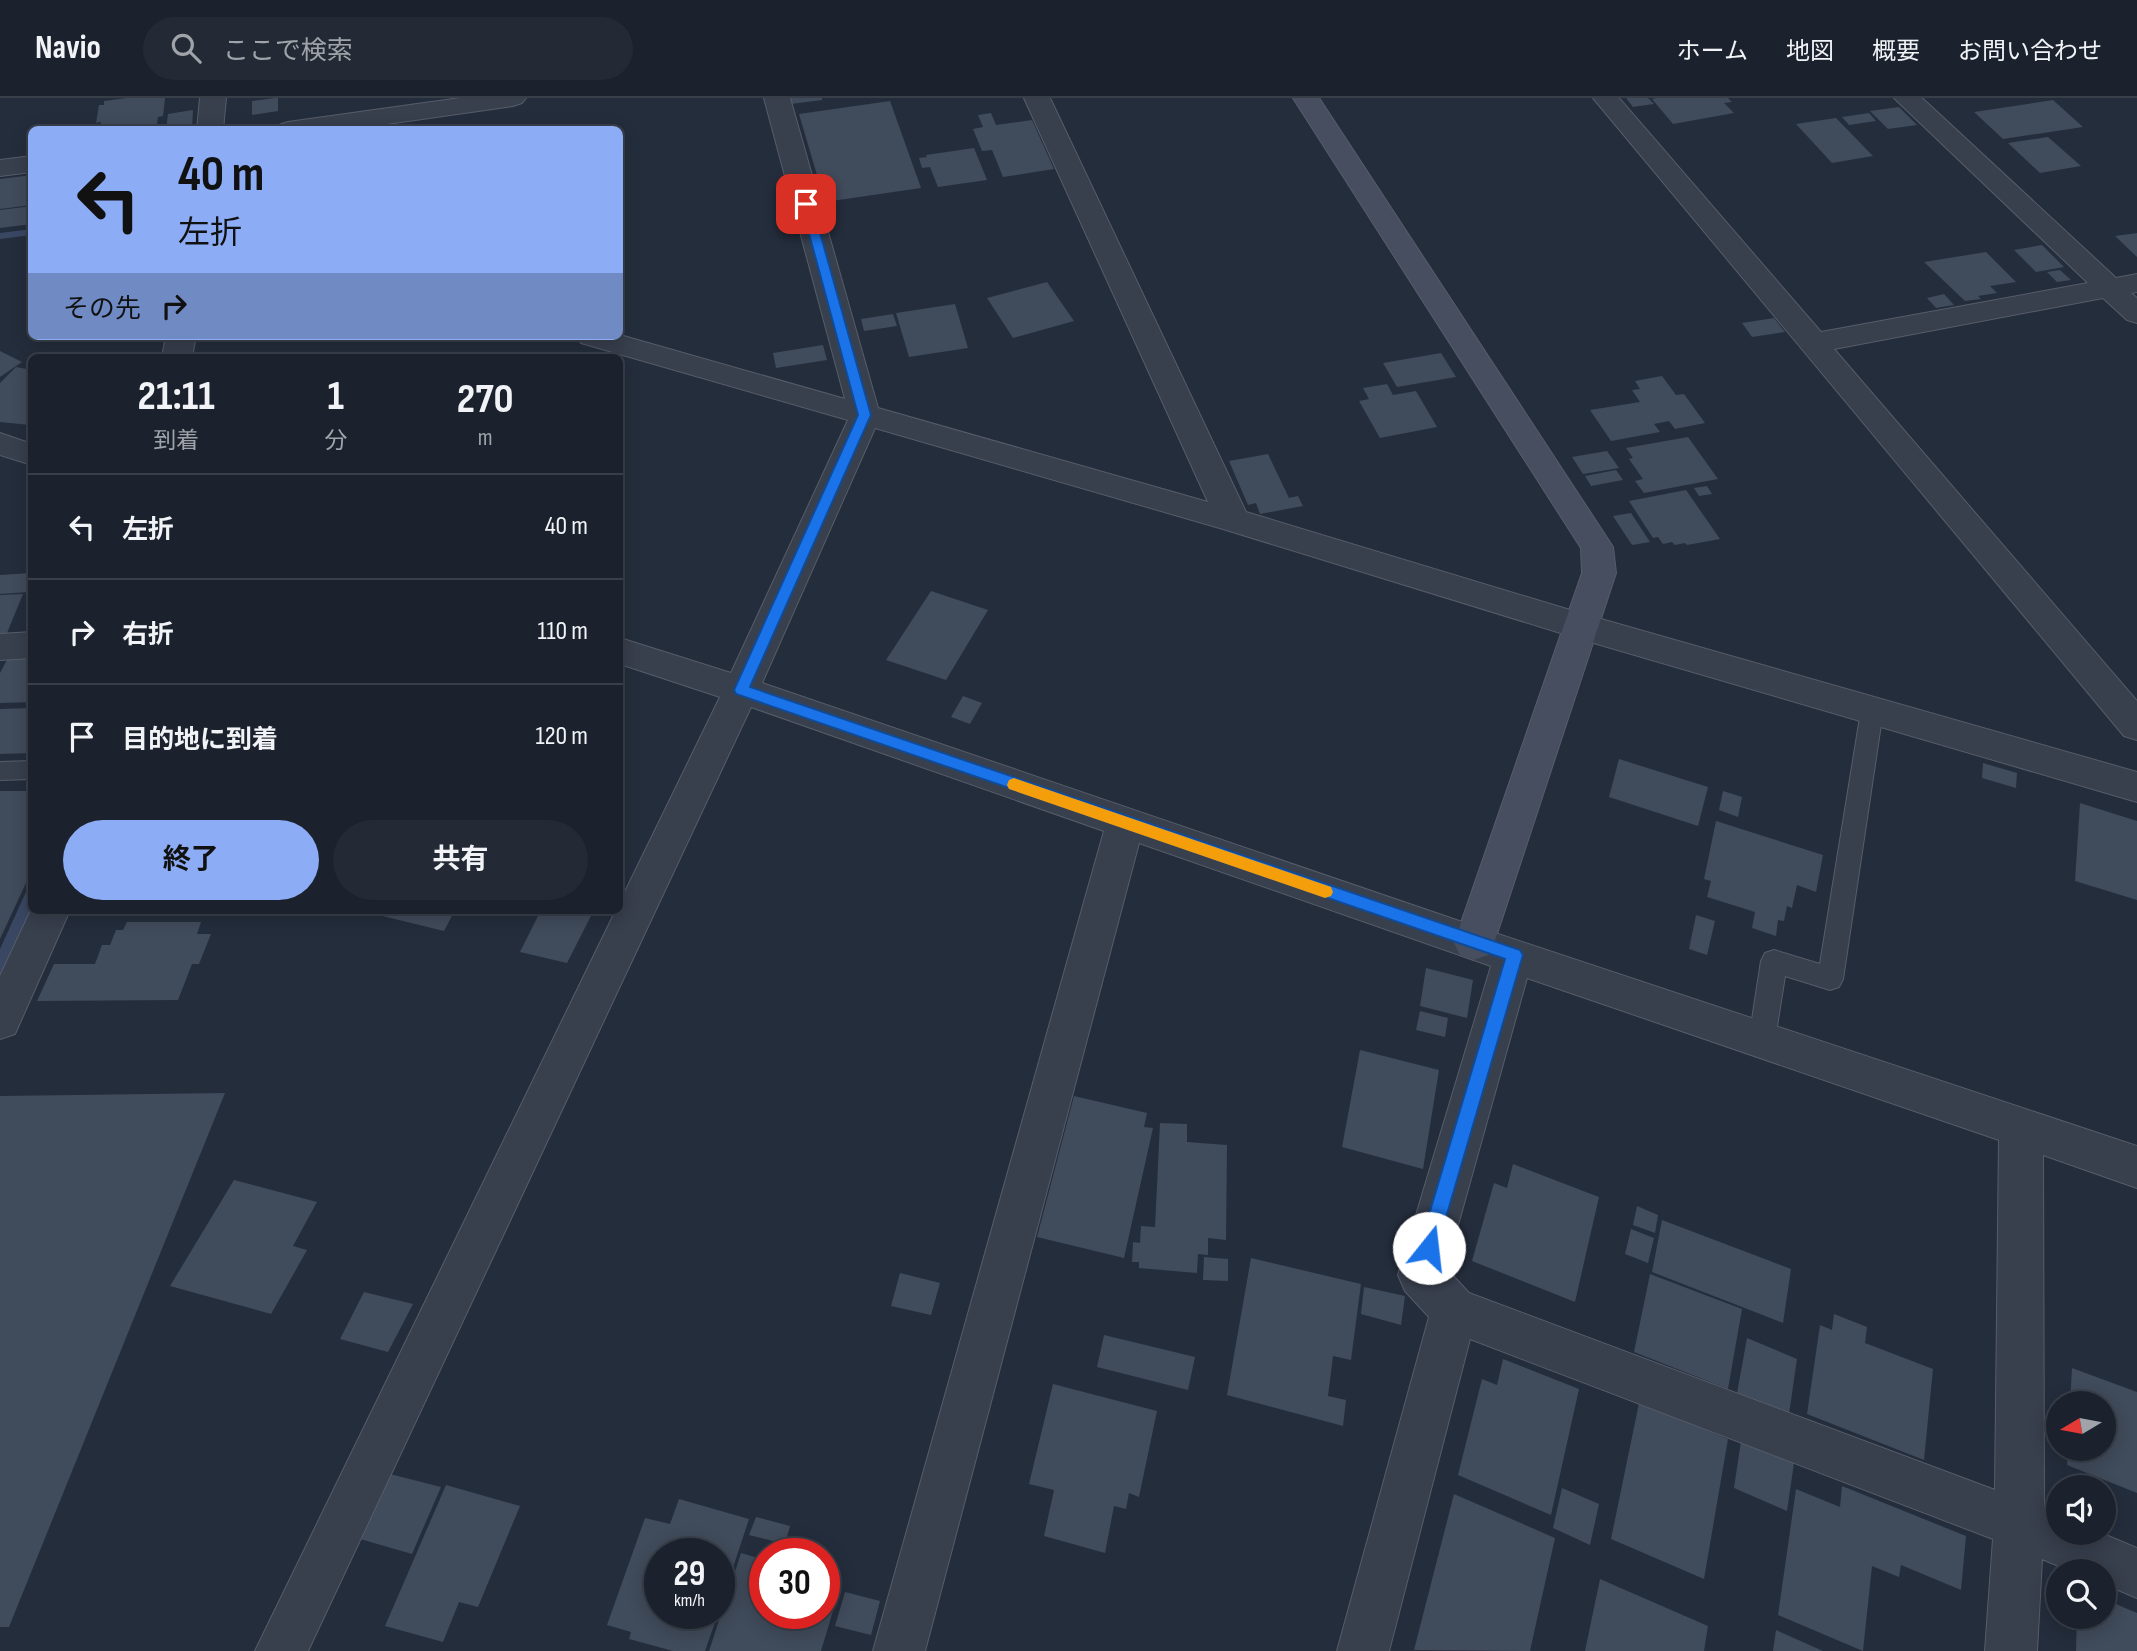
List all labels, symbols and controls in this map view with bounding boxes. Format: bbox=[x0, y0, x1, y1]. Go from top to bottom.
search box bbox=[143, 17, 633, 80]
text: Navio bbox=[35, 28, 101, 68]
icon: search bbox=[167, 29, 205, 67]
text: ここで検索 bbox=[223, 36, 353, 67]
text: ホーム bbox=[1677, 37, 1748, 66]
text: 地図 bbox=[1786, 37, 1834, 66]
text: 概要 bbox=[1872, 37, 1920, 66]
text: お問い合わせ bbox=[1958, 37, 2102, 66]
text: 40 m bbox=[178, 146, 264, 205]
icon: left bbox=[63, 154, 154, 245]
pin bbox=[776, 174, 836, 234]
icon: arrive bbox=[787, 185, 825, 223]
text: 左折 bbox=[178, 214, 242, 253]
icon: right bbox=[155, 287, 193, 325]
text: その先 bbox=[63, 294, 141, 325]
text: 21:11 bbox=[138, 371, 215, 422]
text: 1 bbox=[328, 371, 344, 422]
text: 270 bbox=[457, 374, 513, 425]
text: m bbox=[478, 424, 493, 452]
text: 到着 bbox=[153, 427, 199, 455]
text: 分 bbox=[324, 427, 347, 455]
icon: left bbox=[63, 508, 101, 546]
text: 40 m bbox=[545, 511, 588, 542]
text: 左折 bbox=[122, 515, 174, 546]
icon: right bbox=[63, 613, 101, 651]
text: 110 m bbox=[537, 616, 588, 647]
text: 右折 bbox=[122, 620, 174, 651]
icon: arrive bbox=[63, 718, 101, 756]
text: 120 m bbox=[535, 721, 588, 752]
text: 目的地に到着 bbox=[122, 725, 278, 756]
button: 終了 bbox=[63, 820, 319, 900]
button: 共有 bbox=[333, 820, 588, 900]
position arrow bbox=[1392, 1211, 1466, 1285]
north arrow bbox=[2046, 1391, 2116, 1461]
map controls bbox=[2046, 1391, 2116, 1629]
button: sound bbox=[2046, 1475, 2116, 1545]
speed limit sign: 30 bbox=[749, 1538, 840, 1629]
text: 29 bbox=[674, 1553, 705, 1596]
button: search bbox=[2046, 1559, 2116, 1629]
text: km/h bbox=[674, 1590, 705, 1611]

